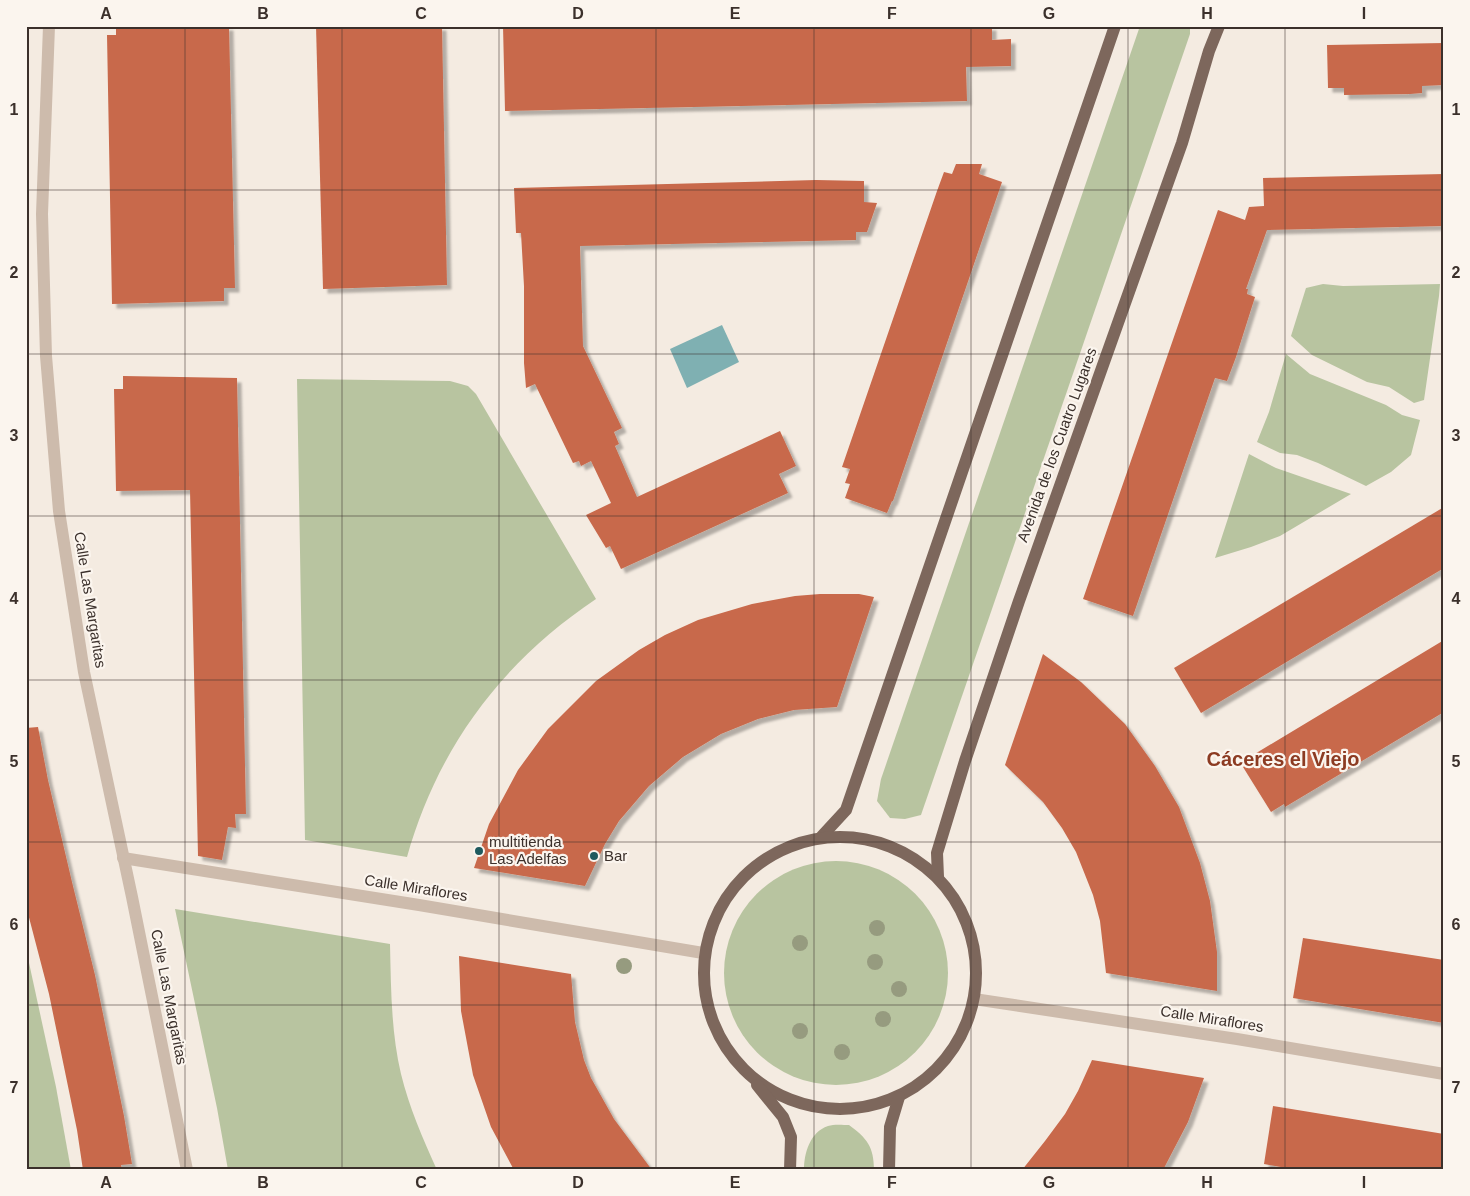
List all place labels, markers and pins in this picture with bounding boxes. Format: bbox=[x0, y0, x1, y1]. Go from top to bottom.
place label: multitienda Las Adelfas bbox=[489, 833, 567, 867]
marker: multitienda Las Adelfas bbox=[473, 845, 485, 857]
place label: Bar bbox=[604, 847, 627, 864]
marker: Bar bbox=[588, 850, 600, 862]

